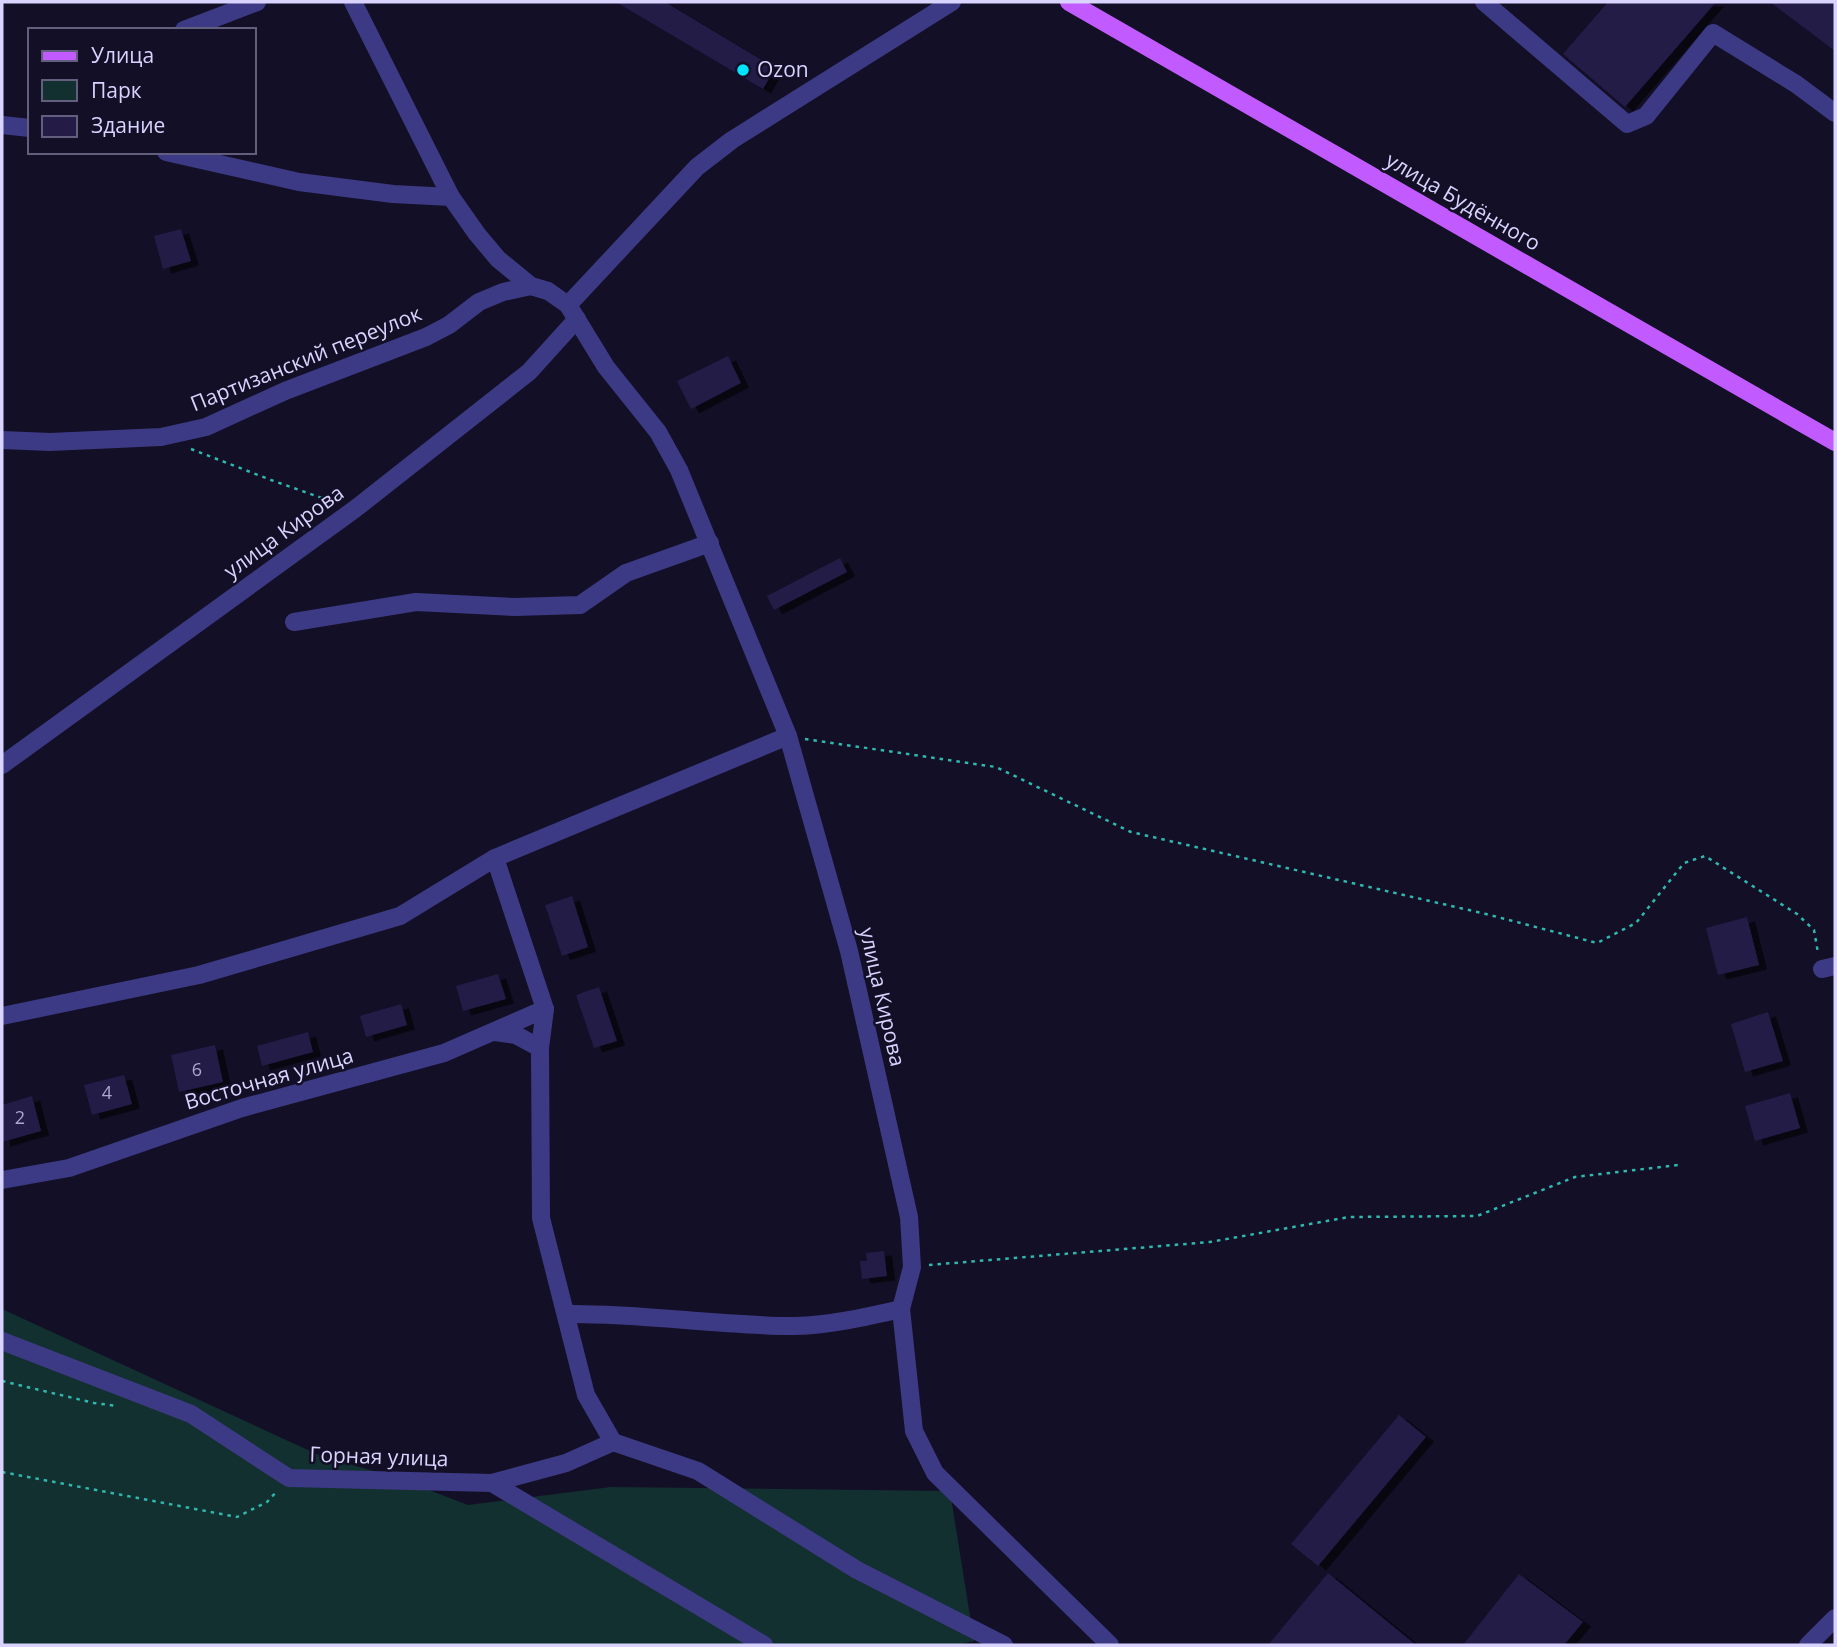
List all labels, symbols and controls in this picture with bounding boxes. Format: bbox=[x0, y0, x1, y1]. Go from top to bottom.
legend bbox=[28, 28, 256, 154]
text: Улица bbox=[91, 41, 154, 69]
place label: Ozon bbox=[757, 55, 809, 83]
marker: Ozon bbox=[735, 62, 751, 78]
text: Парк bbox=[91, 76, 142, 104]
text: Здание bbox=[91, 111, 165, 139]
street label: улица Будённого bbox=[1381, 145, 1546, 257]
street label: Партизанский переулок bbox=[186, 299, 425, 417]
street label: улица Кирова bbox=[218, 478, 349, 584]
street label: улица Кирова bbox=[853, 925, 913, 1069]
street label: Восточная улица bbox=[181, 1041, 356, 1116]
house number: 6 bbox=[192, 1057, 202, 1081]
house number: 4 bbox=[102, 1080, 112, 1104]
house number: 2 bbox=[15, 1105, 25, 1129]
street label: Горная улица bbox=[309, 1440, 449, 1472]

